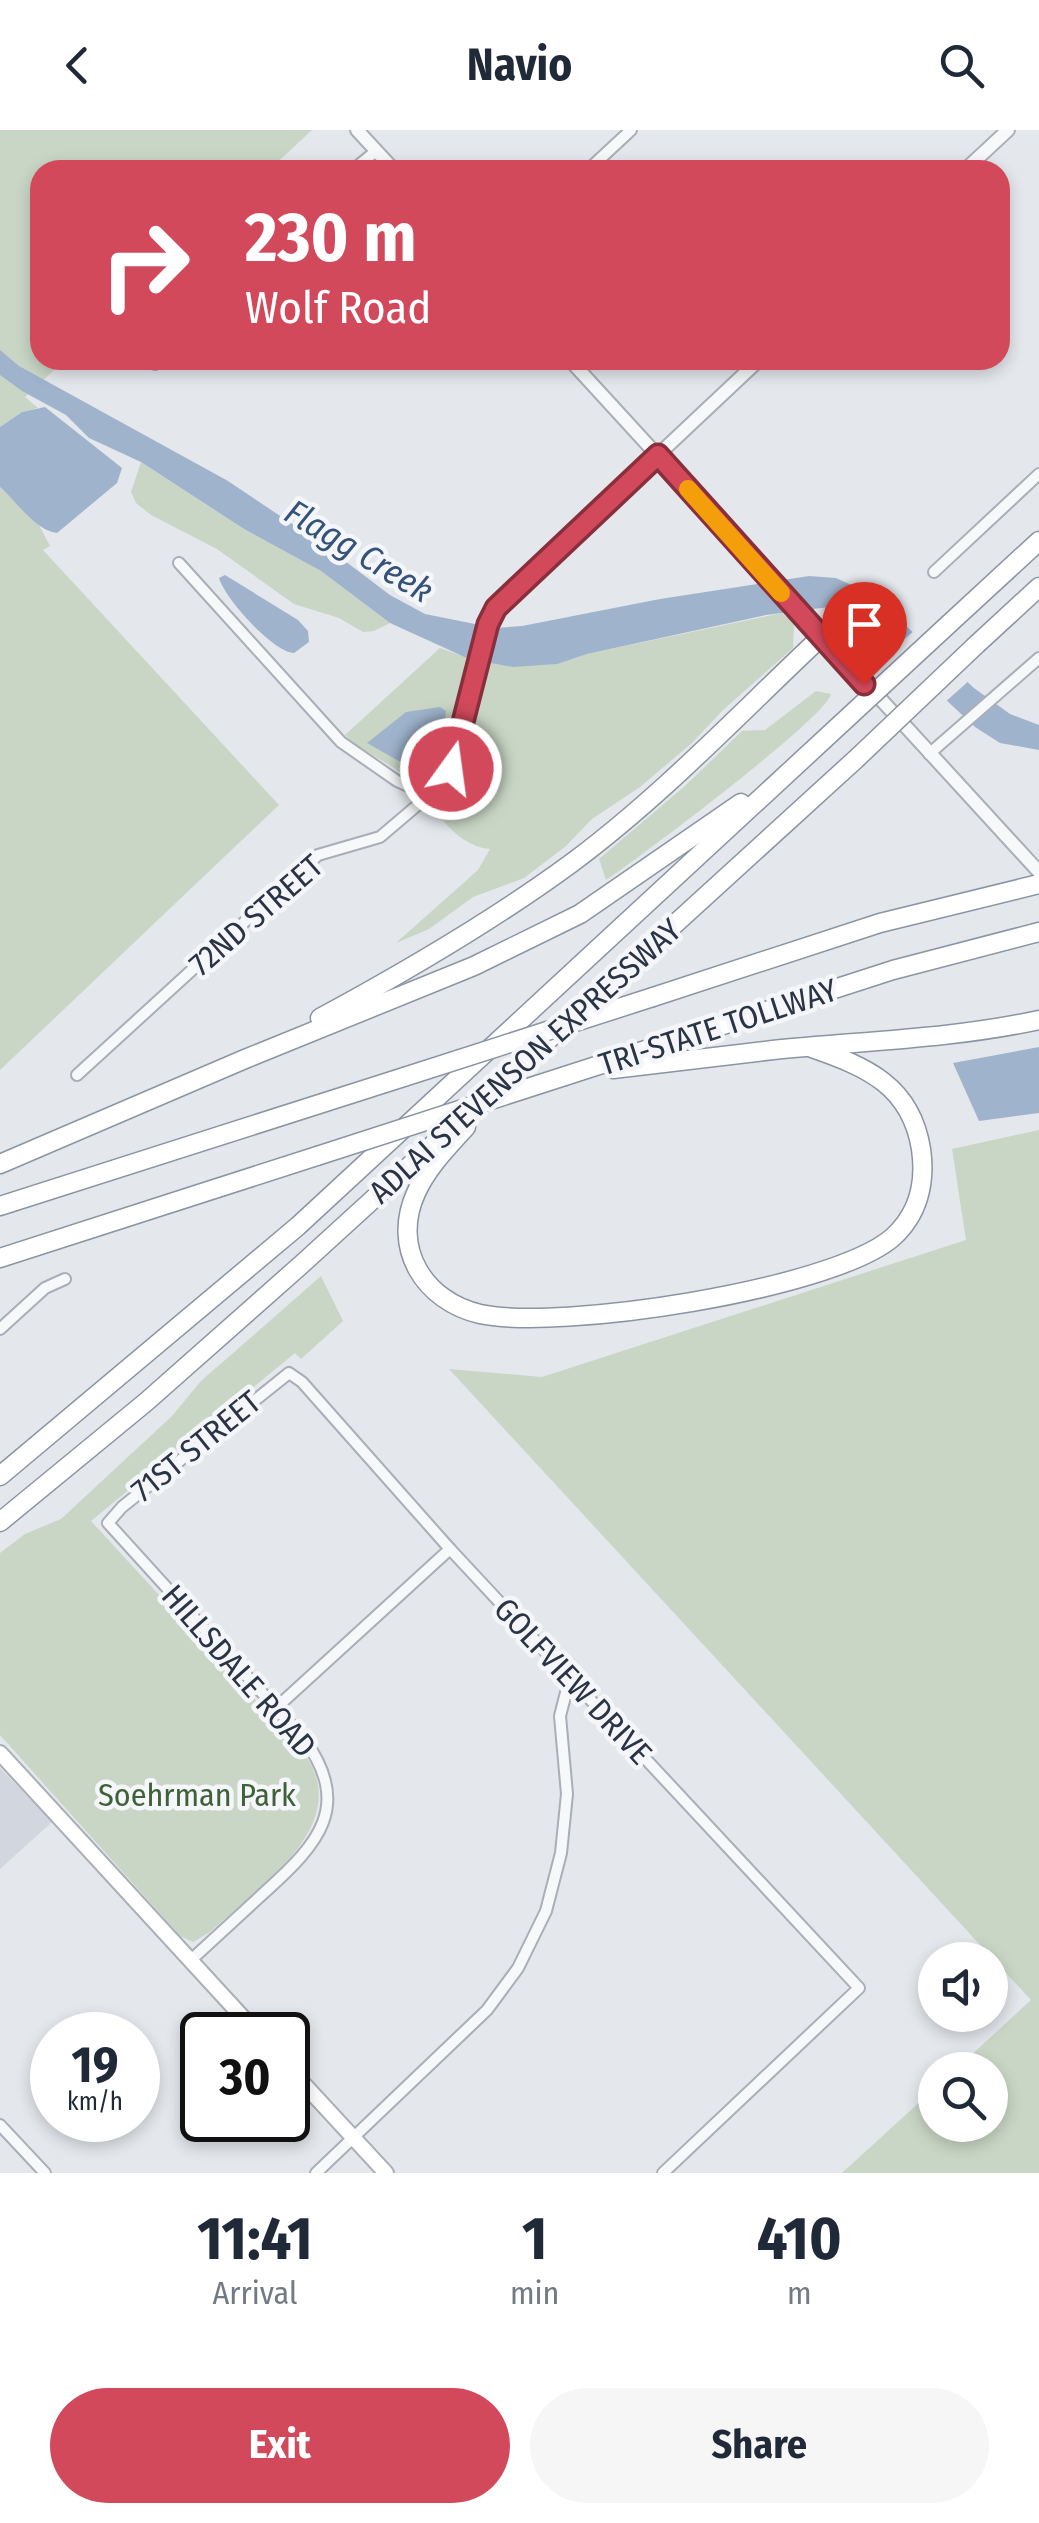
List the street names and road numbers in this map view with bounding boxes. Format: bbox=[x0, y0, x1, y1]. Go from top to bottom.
street label: 72ND STREET bbox=[181, 847, 331, 983]
street label: ADLAI STEVENSON EXPRESSWAY bbox=[361, 911, 689, 1211]
street label: TRI-STATE TOLLWAY bbox=[594, 971, 842, 1083]
street label: 71ST STREET bbox=[124, 1382, 268, 1509]
street label: HILLSDALE ROAD bbox=[154, 1577, 324, 1765]
street label: GOLFVIEW DRIVE bbox=[486, 1590, 660, 1772]

